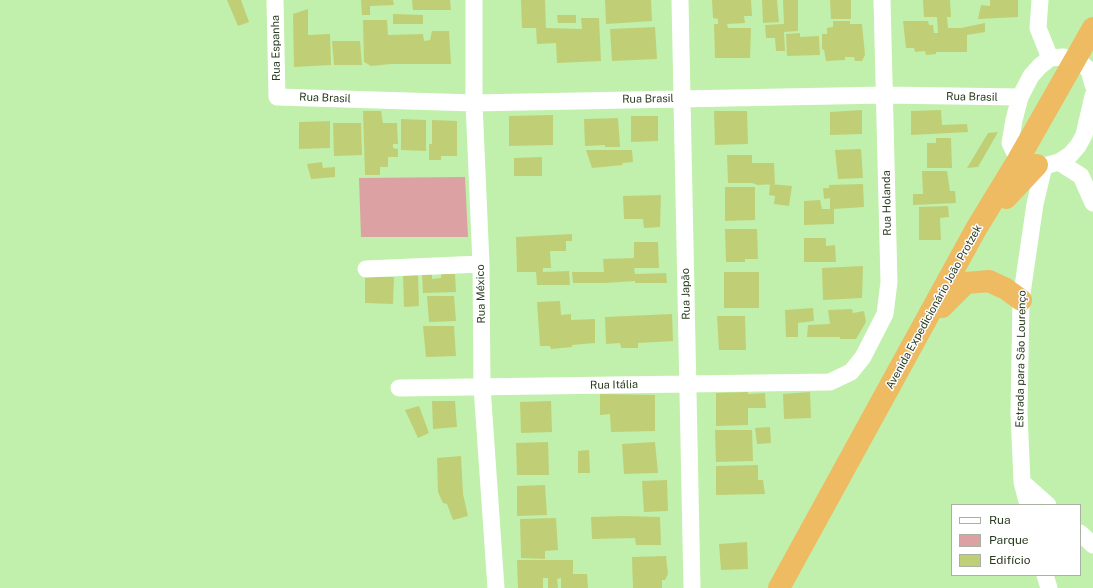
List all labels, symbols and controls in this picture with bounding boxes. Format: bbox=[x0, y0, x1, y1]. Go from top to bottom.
street label: Rua Espanha bbox=[269, 15, 283, 81]
street label: Rua Brasil bbox=[946, 90, 998, 104]
street label: Rua Brasil bbox=[299, 91, 351, 105]
street label: Rua Brasil bbox=[622, 92, 674, 106]
street label: Rua Holanda bbox=[880, 170, 894, 236]
street label: Avenida Expedicionário João Protzek bbox=[883, 222, 985, 392]
street label: Rua México bbox=[474, 264, 488, 324]
street label: Rua Japão bbox=[679, 268, 693, 320]
street label: Estrada para São Lourenço bbox=[1013, 290, 1029, 428]
street label: Rua Itália bbox=[590, 378, 638, 392]
legend bbox=[951, 504, 1081, 576]
text: Rua bbox=[989, 513, 1011, 527]
text: Parque bbox=[989, 533, 1029, 547]
text: Edifício bbox=[989, 553, 1030, 567]

